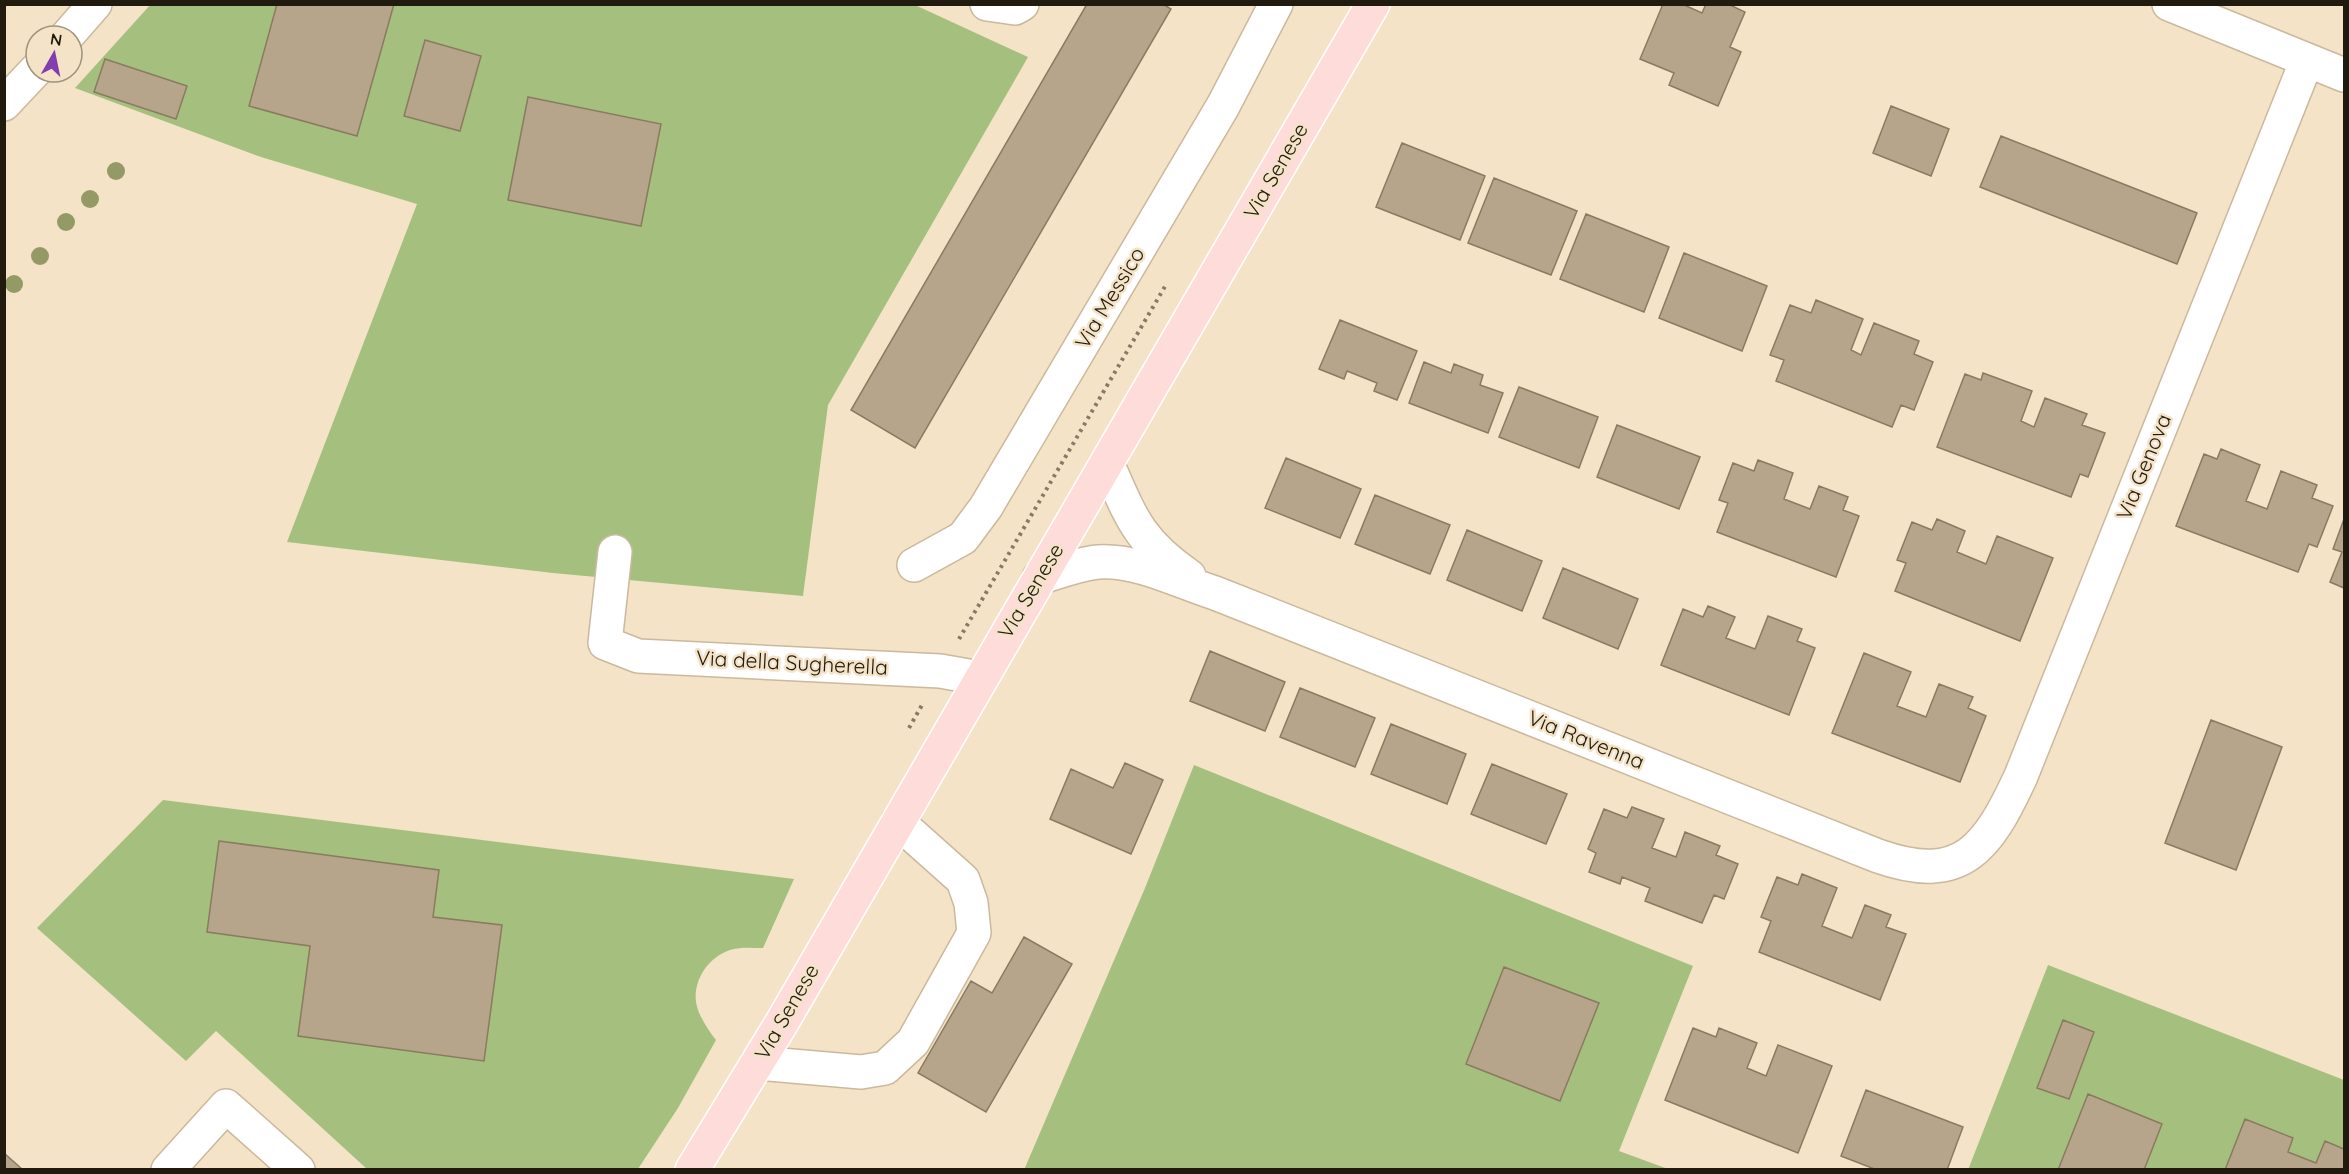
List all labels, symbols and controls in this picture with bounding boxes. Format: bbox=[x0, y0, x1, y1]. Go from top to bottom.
north arrow bbox=[24, 24, 84, 84]
text: N bbox=[49, 28, 64, 50]
street label: Via Senese bbox=[1237, 118, 1313, 223]
street label: Via Messico bbox=[1069, 242, 1150, 353]
street label: Via Genova bbox=[2110, 410, 2176, 523]
street label: Via Senese bbox=[992, 538, 1069, 643]
street label: Via della Sugherella bbox=[696, 644, 889, 680]
street label: Via Ravenna bbox=[1524, 704, 1648, 774]
street label: Via Senese bbox=[748, 959, 824, 1064]

